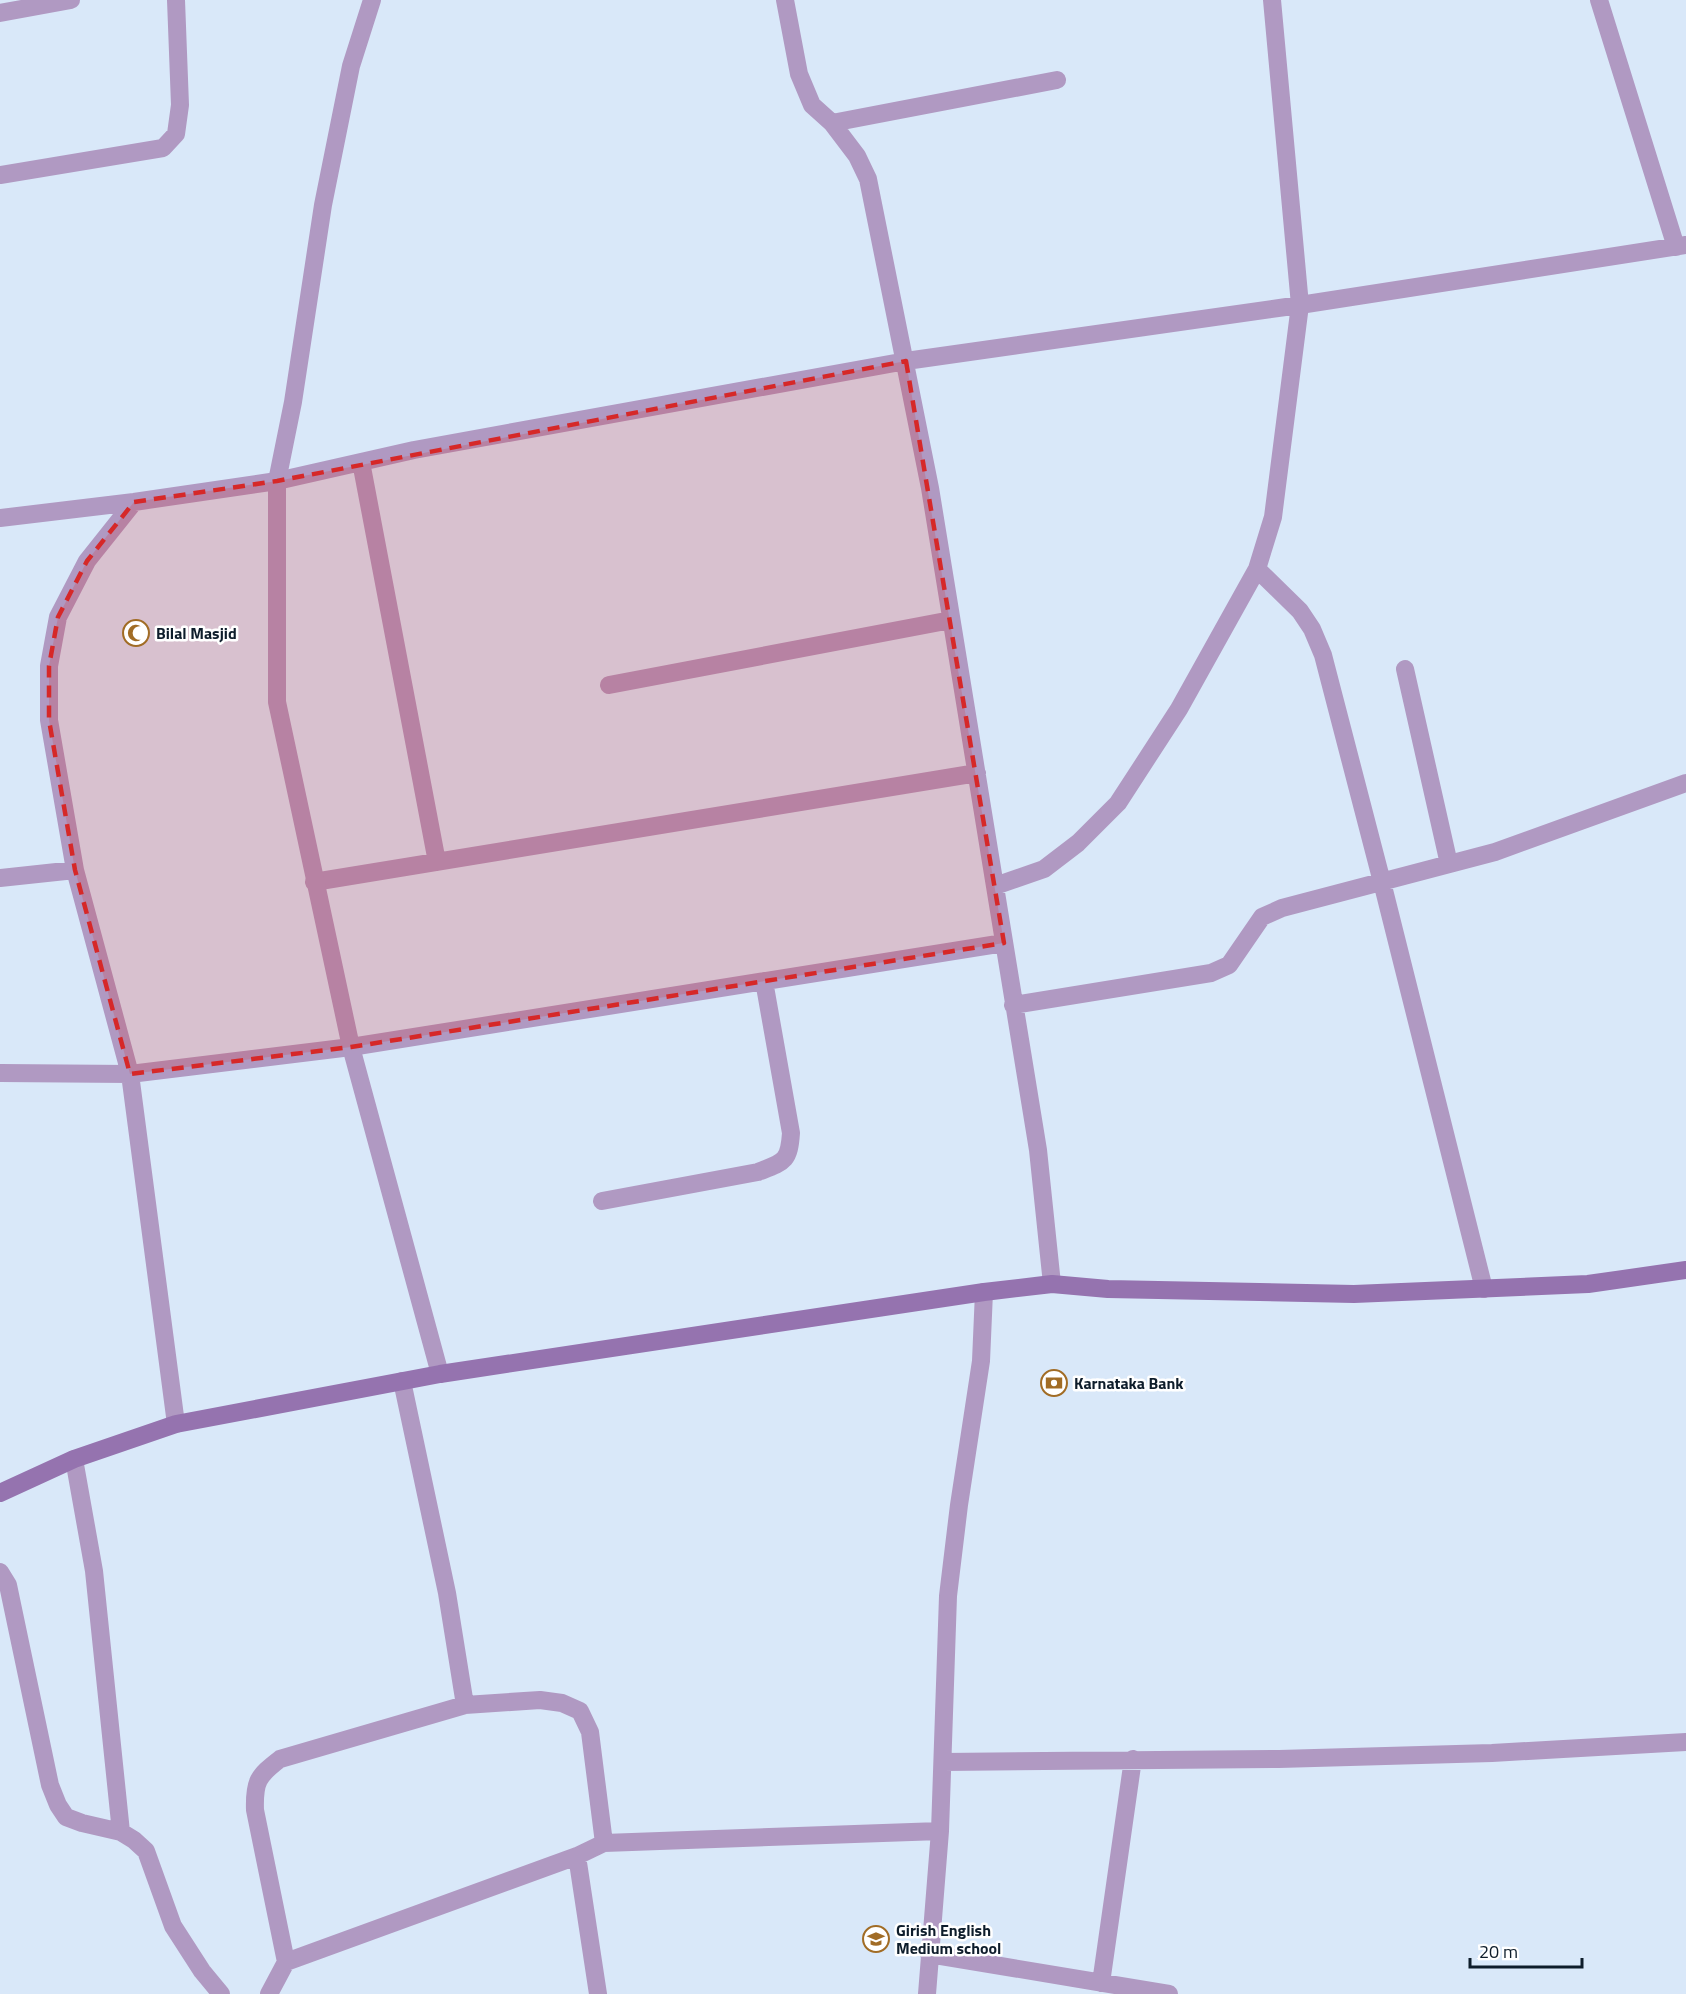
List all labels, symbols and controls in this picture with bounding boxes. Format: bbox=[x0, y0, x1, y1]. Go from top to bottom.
mosque icon: Bilal Masjid bbox=[121, 618, 151, 648]
place label: Bilal Masjid bbox=[156, 621, 237, 645]
bank icon: Karnataka Bank bbox=[1039, 1368, 1069, 1398]
place label: Karnataka Bank bbox=[1074, 1371, 1184, 1395]
place label: Girish English Medium school bbox=[896, 1918, 1001, 1960]
school or university icon: Girish English Medium school bbox=[861, 1924, 891, 1954]
scale bar bbox=[1470, 1931, 1582, 1969]
text: 20 m bbox=[1479, 1938, 1518, 1965]

